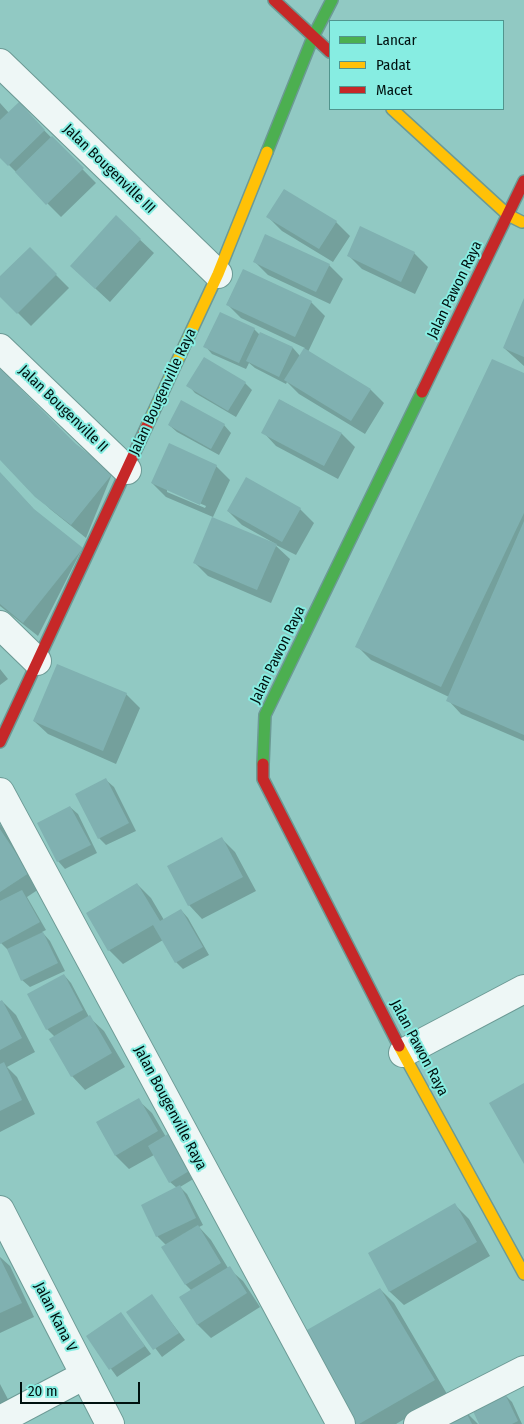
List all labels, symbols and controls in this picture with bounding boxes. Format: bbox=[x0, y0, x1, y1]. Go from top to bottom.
legend bbox=[329, 20, 504, 110]
text: Lancar bbox=[376, 31, 417, 49]
text: Padat bbox=[376, 56, 411, 74]
text: Macet bbox=[376, 81, 412, 99]
street label: Jalan Bougenville III bbox=[59, 121, 159, 217]
street label: Jalan Pawon Raya bbox=[424, 238, 486, 342]
street label: Jalan Bougenville Raya bbox=[126, 326, 200, 458]
street label: Jalan Bougenville II bbox=[15, 362, 111, 456]
street label: Jalan Pawon Raya bbox=[247, 603, 309, 707]
street label: Jalan Pawon Raya bbox=[386, 997, 452, 1099]
street label: Jalan Bougenville Raya bbox=[130, 1043, 210, 1173]
street label: Jalan Kana V bbox=[30, 1279, 80, 1355]
scale bar bbox=[22, 1372, 142, 1404]
text: 20 m bbox=[28, 1382, 58, 1400]

